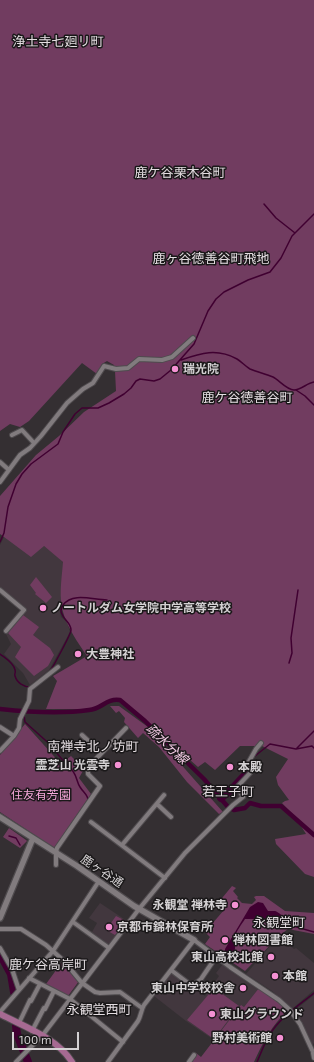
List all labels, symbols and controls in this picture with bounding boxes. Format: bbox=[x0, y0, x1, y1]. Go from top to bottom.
district label: 浄土寺七廻リ町 bbox=[13, 34, 103, 50]
district label: 鹿ケ谷栗木谷町 bbox=[135, 165, 225, 181]
district label: 鹿ヶ谷徳善谷町飛地 bbox=[153, 251, 269, 267]
place label: 瑞光院 bbox=[183, 362, 219, 376]
marker: 瑞光院 bbox=[170, 364, 180, 374]
district label: 鹿ケ谷徳善谷町 bbox=[202, 390, 292, 406]
place label: ノートルダム女学院中学高等学校 bbox=[51, 601, 231, 615]
marker: ノートルダム女学院中学高等学校 bbox=[38, 603, 48, 613]
place label: 大豊神社 bbox=[86, 647, 134, 661]
marker: 大豊神社 bbox=[73, 649, 83, 659]
water label: 疏水分線 bbox=[143, 721, 191, 767]
district label: 南禅寺北ノ坊町 bbox=[48, 739, 138, 755]
place label: 霊芝山 光雲寺 bbox=[35, 758, 110, 772]
marker: 霊芝山 光雲寺 bbox=[113, 760, 123, 770]
place label: 本殿 bbox=[238, 760, 262, 774]
marker: 本殿 bbox=[225, 762, 235, 772]
district label: 若王子町 bbox=[202, 784, 254, 800]
park label: 住友有芳園 bbox=[11, 788, 71, 802]
street label: 鹿ヶ谷通 bbox=[78, 852, 126, 890]
place label: 永観堂 禅林寺 bbox=[152, 898, 227, 912]
marker: 永観堂 禅林寺 bbox=[230, 900, 240, 910]
district label: 永観堂町 bbox=[253, 915, 305, 931]
place label: 京都市錦林保育所 bbox=[117, 920, 213, 934]
marker: 京都市錦林保育所 bbox=[104, 922, 114, 932]
place label: 禅林図書館 bbox=[233, 933, 293, 947]
marker: 禅林図書館 bbox=[220, 935, 230, 945]
place label: 東山高校北館 bbox=[191, 950, 263, 964]
marker: 東山高校北館 bbox=[266, 952, 276, 962]
district label: 鹿ケ谷高岸町 bbox=[9, 957, 87, 973]
place label: 本館 bbox=[283, 969, 307, 983]
marker: 本館 bbox=[270, 971, 280, 981]
place label: 東山中学校校舎 bbox=[151, 981, 235, 995]
marker: 東山中学校校舎 bbox=[238, 983, 248, 993]
district label: 永観堂西町 bbox=[67, 1002, 131, 1018]
place label: 東山グラウンド bbox=[220, 1007, 304, 1021]
marker: 東山グラウンド bbox=[207, 1009, 217, 1019]
scale bar bbox=[14, 1024, 81, 1050]
place label: 野村美術館 bbox=[212, 1031, 272, 1045]
text: 100 m bbox=[19, 1032, 51, 1046]
marker: 野村美術館 bbox=[275, 1033, 285, 1043]

